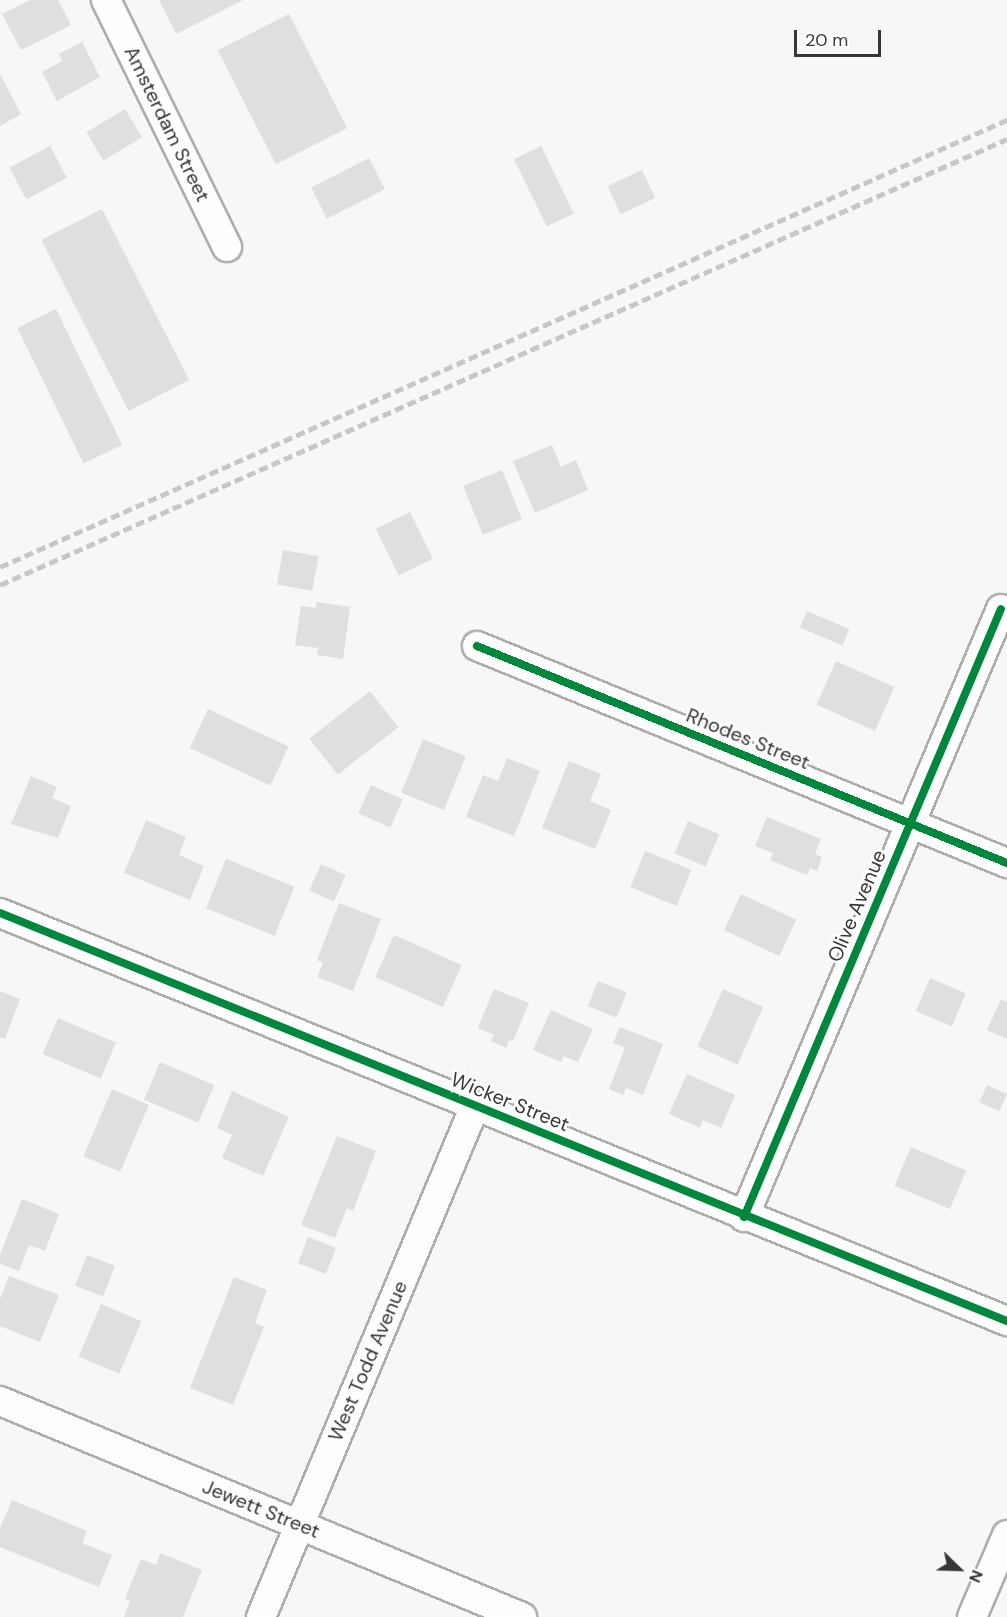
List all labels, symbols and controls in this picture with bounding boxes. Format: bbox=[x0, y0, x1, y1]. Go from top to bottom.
scale bar bbox=[797, 18, 884, 56]
text: 20 m bbox=[805, 28, 848, 52]
street label: Amsterdam Street bbox=[119, 42, 215, 206]
street label: Rhodes Street bbox=[683, 703, 813, 775]
street label: Olive Avenue bbox=[823, 846, 891, 966]
street label: Wicker Street bbox=[447, 1067, 573, 1137]
street label: West Todd Avenue bbox=[323, 1277, 413, 1445]
street label: Jewett Street bbox=[199, 1475, 323, 1543]
north arrow bbox=[929, 1539, 989, 1599]
text: N bbox=[964, 1567, 988, 1586]

